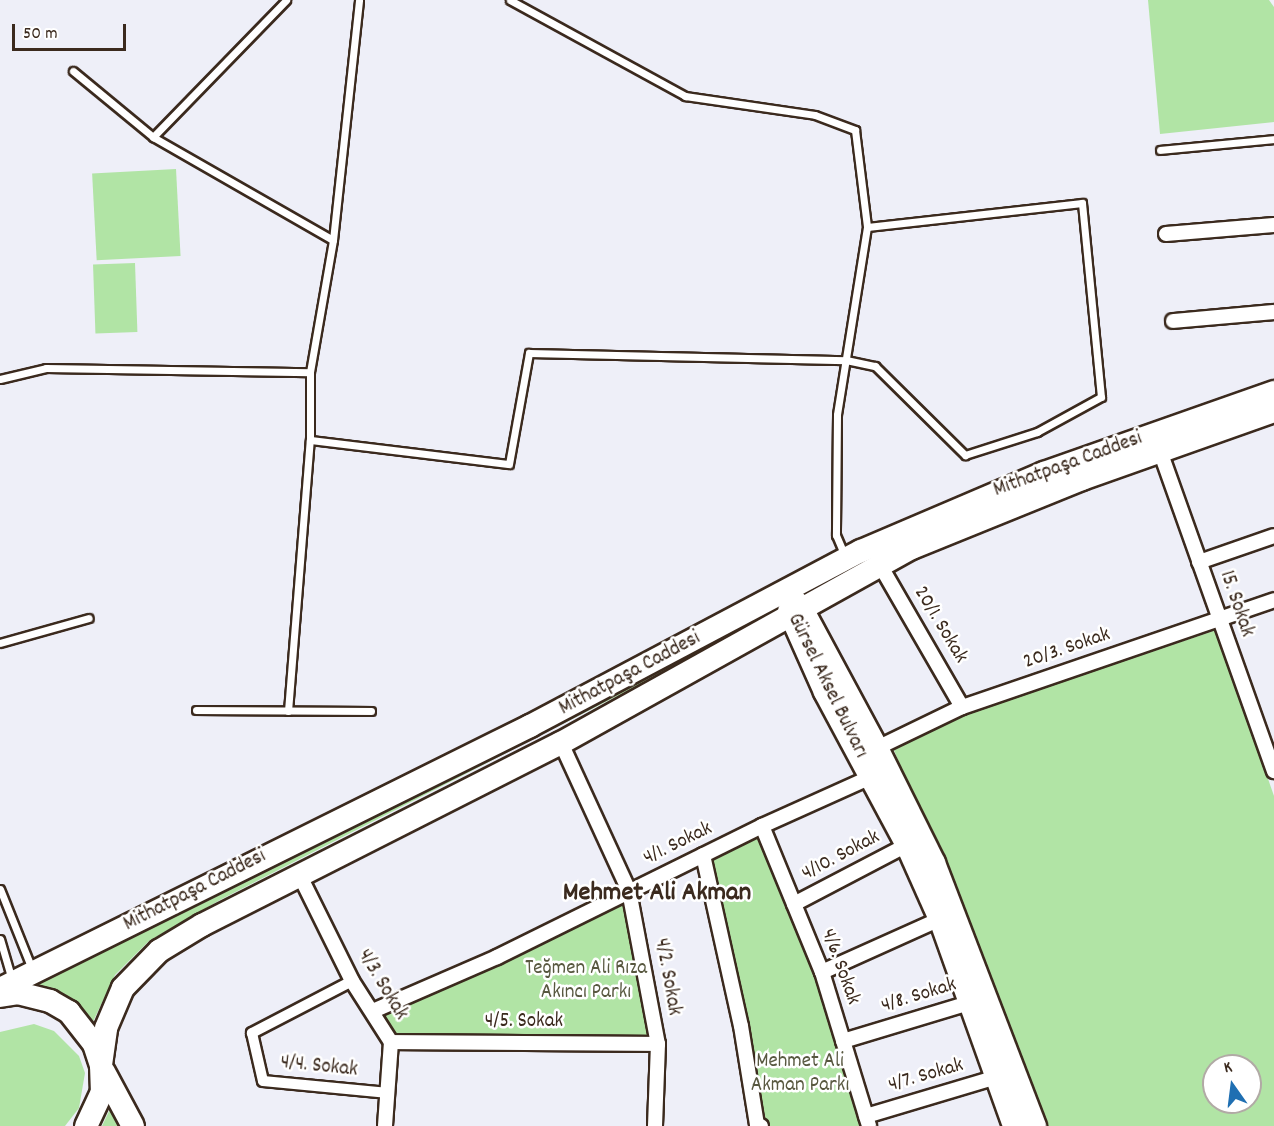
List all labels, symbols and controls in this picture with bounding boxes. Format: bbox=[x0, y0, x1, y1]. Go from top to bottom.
scale bar bbox=[15, 12, 129, 50]
text: 50 m bbox=[23, 22, 58, 47]
street label: Mithatpaşa Caddesi bbox=[990, 426, 1146, 504]
street label: 15. Sokak bbox=[1213, 568, 1259, 640]
street label: 20/1. Sokak bbox=[907, 582, 973, 668]
street label: Gürsel Aksel Bulvarı bbox=[781, 610, 873, 762]
street label: 20/3. Sokak bbox=[1020, 622, 1114, 676]
street label: Mithatpaşa Caddesi bbox=[555, 626, 705, 722]
street label: 4/1. Sokak bbox=[640, 817, 716, 871]
street label: 4/10. Sokak bbox=[798, 825, 884, 887]
street label: Mithatpaşa Caddesi bbox=[120, 844, 270, 938]
district label: Mehmet Ali Akman bbox=[563, 878, 751, 910]
street label: 4/6. Sokak bbox=[815, 926, 865, 1008]
street label: 4/2. Sokak bbox=[648, 936, 686, 1018]
street label: 4/3. Sokak bbox=[351, 945, 413, 1025]
park label: Teğmen Ali Rıza Akıncı Parkı bbox=[525, 956, 647, 1006]
street label: 4/8. Sokak bbox=[878, 973, 960, 1019]
street label: 4/5. Sokak bbox=[485, 1009, 563, 1035]
park label: Mehmet Ali Akman Parkı bbox=[751, 1049, 849, 1099]
street label: 4/4. Sokak bbox=[279, 1050, 359, 1084]
street label: 4/7. Sokak bbox=[886, 1053, 966, 1099]
north arrow bbox=[1202, 1054, 1262, 1114]
text: K bbox=[1222, 1056, 1234, 1080]

